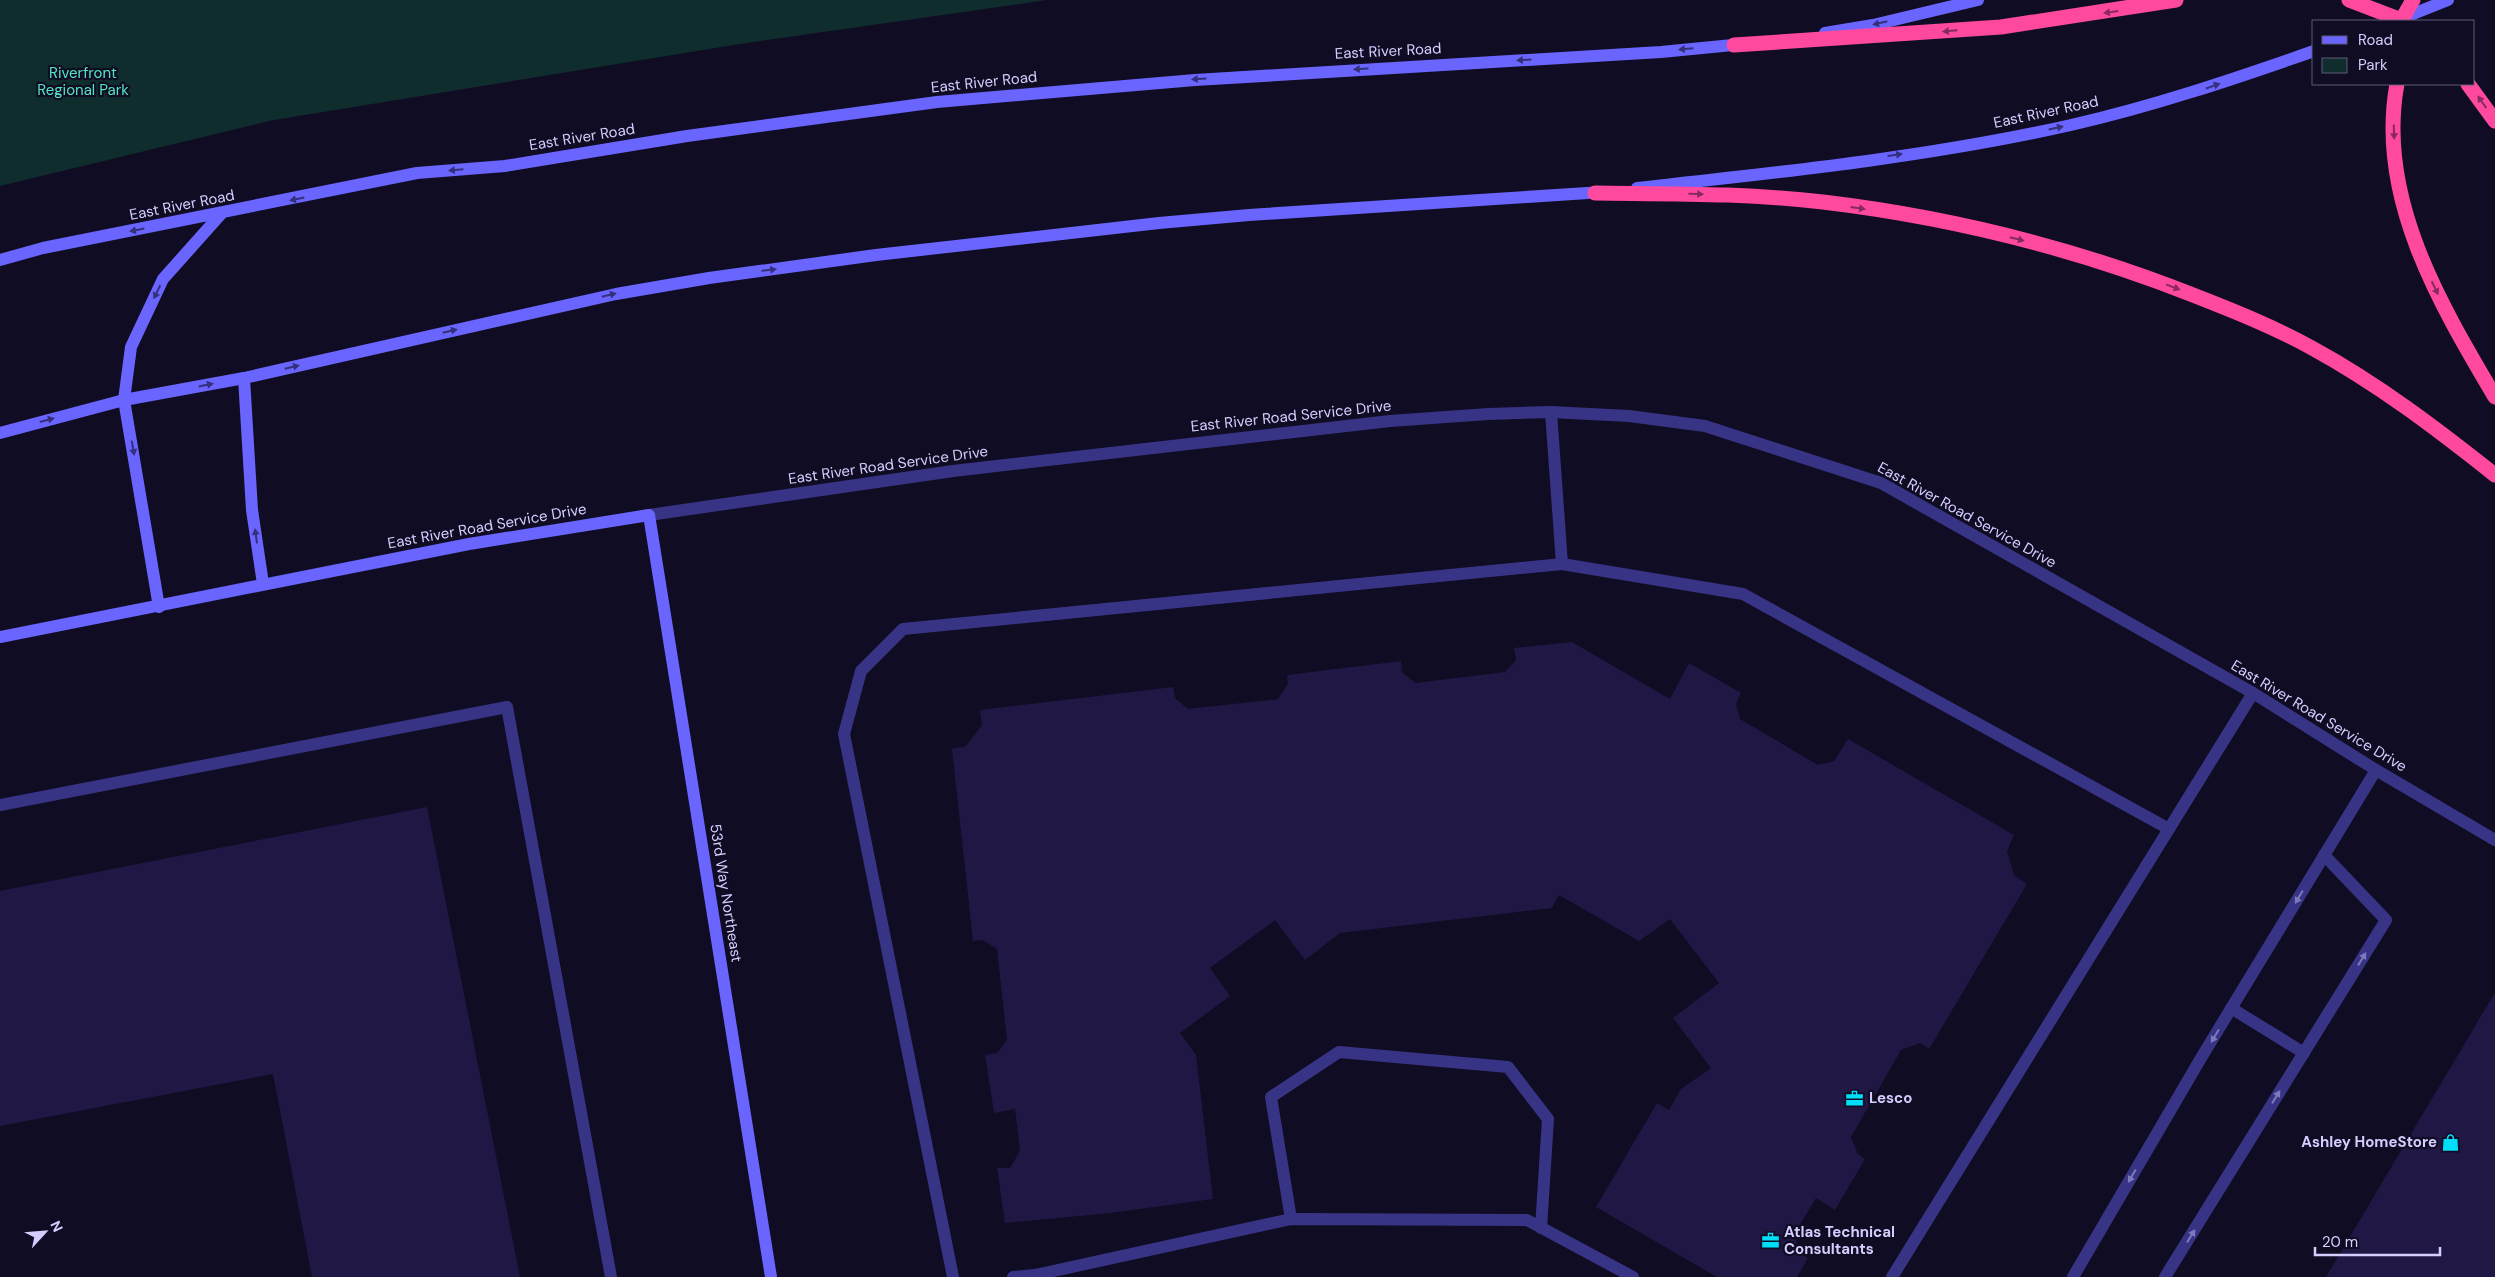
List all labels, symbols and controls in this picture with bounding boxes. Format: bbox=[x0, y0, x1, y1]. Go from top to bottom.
one-way arrow bbox=[2103, 8, 2119, 16]
one-way arrow bbox=[1872, 19, 1887, 27]
legend bbox=[2312, 20, 2475, 85]
one-way arrow bbox=[1942, 27, 1958, 35]
text: Road bbox=[2358, 30, 2393, 50]
street label: East River Road bbox=[1334, 38, 1442, 64]
one-way arrow bbox=[1677, 46, 1693, 54]
text: Park bbox=[2358, 55, 2388, 75]
one-way arrow bbox=[1515, 57, 1531, 65]
park label: Riverfront Regional Park bbox=[37, 63, 129, 100]
street label: East River Road bbox=[930, 66, 1038, 98]
one-way arrow bbox=[1353, 66, 1369, 74]
one-way arrow bbox=[1191, 76, 1207, 84]
one-way arrow bbox=[2205, 82, 2220, 89]
street label: East River Road bbox=[1992, 91, 2100, 133]
one-way arrow bbox=[2477, 95, 2487, 109]
street label: East River Road bbox=[528, 119, 636, 155]
one-way arrow bbox=[2048, 124, 2063, 132]
one-way arrow bbox=[2390, 125, 2398, 141]
one-way arrow bbox=[1888, 151, 1904, 159]
one-way arrow bbox=[448, 166, 464, 174]
street label: East River Road bbox=[128, 185, 236, 225]
one-way arrow bbox=[1689, 191, 1705, 199]
one-way arrow bbox=[288, 195, 304, 203]
one-way arrow bbox=[1850, 204, 1866, 212]
one-way arrow bbox=[129, 227, 145, 235]
one-way arrow bbox=[2010, 235, 2025, 243]
one-way arrow bbox=[761, 266, 777, 274]
one-way arrow bbox=[2432, 281, 2440, 295]
one-way arrow bbox=[2165, 283, 2180, 291]
one-way arrow bbox=[153, 285, 161, 300]
one-way arrow bbox=[601, 291, 616, 299]
one-way arrow bbox=[443, 327, 458, 335]
one-way arrow bbox=[284, 363, 299, 371]
one-way arrow bbox=[198, 381, 213, 389]
street label: East River Road Service Drive bbox=[1190, 396, 1392, 436]
one-way arrow bbox=[40, 416, 55, 424]
one-way arrow bbox=[129, 440, 137, 456]
street label: East River Road Service Drive bbox=[787, 441, 989, 489]
street label: East River Road Service Drive bbox=[1874, 457, 2060, 573]
street label: East River Road Service Drive bbox=[386, 499, 588, 553]
one-way arrow bbox=[252, 528, 260, 544]
street label: East River Road Service Drive bbox=[2227, 656, 2411, 776]
street label: 53rd Way Northeast bbox=[705, 822, 747, 964]
one-way arrow bbox=[2294, 890, 2303, 903]
one-way arrow bbox=[2357, 953, 2367, 966]
one-way arrow bbox=[2210, 1029, 2219, 1042]
office icon: Lesco bbox=[1845, 1088, 1865, 1108]
place label: Lesco bbox=[1869, 1088, 1912, 1108]
one-way arrow bbox=[2272, 1091, 2281, 1104]
place label: Ashley HomeStore bbox=[2301, 1132, 2437, 1152]
shop icon: Ashley HomeStore bbox=[2441, 1132, 2461, 1152]
one-way arrow bbox=[2128, 1169, 2137, 1182]
north arrow bbox=[20, 1207, 70, 1257]
text: N bbox=[46, 1218, 67, 1235]
place label: Atlas Technical Consultants bbox=[1784, 1222, 1895, 1259]
scale bar bbox=[2315, 1224, 2440, 1256]
one-way arrow bbox=[2186, 1229, 2195, 1242]
office icon: Atlas Technical Consultants bbox=[1760, 1231, 1780, 1251]
text: 20 m bbox=[2322, 1232, 2358, 1252]

